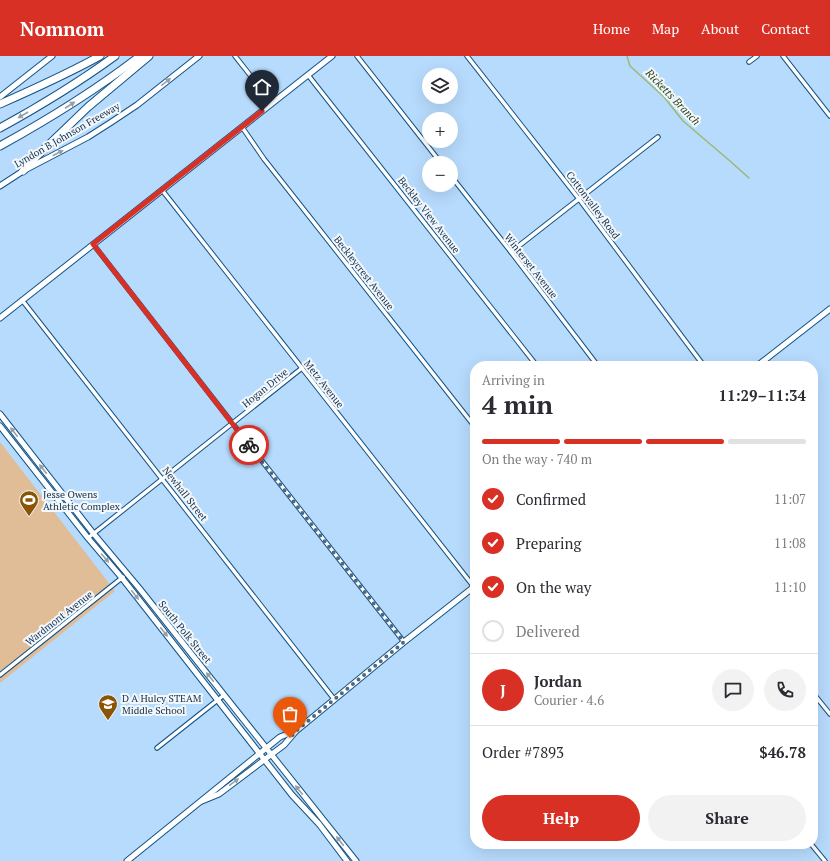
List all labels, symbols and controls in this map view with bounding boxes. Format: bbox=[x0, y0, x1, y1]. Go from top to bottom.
text: Nomnom bbox=[20, 16, 104, 41]
text: Home bbox=[593, 19, 630, 38]
text: Map bbox=[652, 19, 679, 38]
text: About bbox=[701, 19, 739, 38]
text: Contact bbox=[761, 19, 810, 38]
water label: Ricketts Branch bbox=[642, 65, 703, 128]
map controls bbox=[422, 68, 458, 192]
button: layers bbox=[422, 68, 458, 104]
pin bbox=[245, 70, 279, 111]
icon: home bbox=[251, 76, 273, 98]
one-way arrow bbox=[161, 78, 172, 86]
street label: Lyndon B Johnson Freeway bbox=[12, 99, 123, 171]
one-way arrow bbox=[65, 101, 75, 109]
one-way arrow bbox=[17, 112, 29, 119]
button: + bbox=[422, 112, 458, 148]
one-way arrow bbox=[52, 149, 64, 156]
button: − bbox=[422, 156, 458, 192]
street label: Cottonvalley Road bbox=[563, 169, 623, 242]
street label: Beckley View Avenue bbox=[395, 174, 463, 256]
street label: Winterset Avenue bbox=[502, 231, 560, 301]
street label: Beckleycrest Avenue bbox=[331, 233, 397, 313]
street label: Metz Avenue bbox=[301, 357, 347, 411]
street label: Hogan Drive bbox=[239, 366, 291, 410]
text: Arriving in bbox=[482, 371, 545, 389]
text: 11:29–11:34 bbox=[719, 385, 806, 405]
text: 4 min bbox=[482, 387, 553, 421]
courier bbox=[229, 425, 269, 465]
one-way arrow bbox=[10, 426, 18, 437]
icon: bike bbox=[238, 434, 260, 456]
text: On the way · 740 m bbox=[482, 450, 592, 468]
one-way arrow bbox=[39, 464, 48, 475]
street label: Newhall Street bbox=[160, 464, 211, 524]
place label: Jesse Owens Athletic Complex bbox=[43, 488, 121, 513]
icon: check bbox=[482, 488, 504, 510]
sports icon: Jesse Owens Athletic Complex bbox=[18, 489, 40, 517]
text: Confirmed bbox=[516, 489, 586, 509]
text: 11:07 bbox=[774, 490, 806, 508]
icon: check bbox=[482, 532, 504, 554]
text: Preparing bbox=[516, 533, 581, 553]
text: 11:08 bbox=[774, 534, 806, 552]
one-way arrow bbox=[100, 553, 109, 563]
icon: check bbox=[482, 576, 504, 598]
text: On the way bbox=[516, 577, 591, 597]
text: 11:10 bbox=[774, 578, 806, 596]
street label: Wardmont Avenue bbox=[23, 588, 95, 648]
one-way arrow bbox=[131, 589, 139, 600]
street label: South Polk Street bbox=[156, 598, 214, 666]
text: Delivered bbox=[516, 621, 580, 641]
one-way arrow bbox=[160, 626, 168, 637]
button: chat bbox=[712, 669, 754, 711]
button: phone bbox=[764, 669, 806, 711]
one-way arrow bbox=[206, 671, 214, 682]
text: Jordan bbox=[534, 671, 582, 691]
text: J bbox=[500, 680, 506, 700]
text: Courier · 4.6 bbox=[534, 691, 604, 709]
place label: D A Hulcy STEAM Middle School bbox=[122, 692, 202, 717]
school or university icon: D A Hulcy STEAM Middle School bbox=[97, 693, 119, 721]
pin bbox=[273, 697, 307, 738]
icon: bag bbox=[279, 703, 301, 725]
text: Order #7893 bbox=[482, 742, 564, 762]
text: $46.78 bbox=[759, 742, 806, 762]
one-way arrow bbox=[229, 778, 240, 787]
one-way arrow bbox=[295, 785, 304, 795]
button: Help bbox=[482, 795, 640, 841]
button: Share bbox=[648, 795, 806, 841]
one-way arrow bbox=[336, 835, 344, 846]

